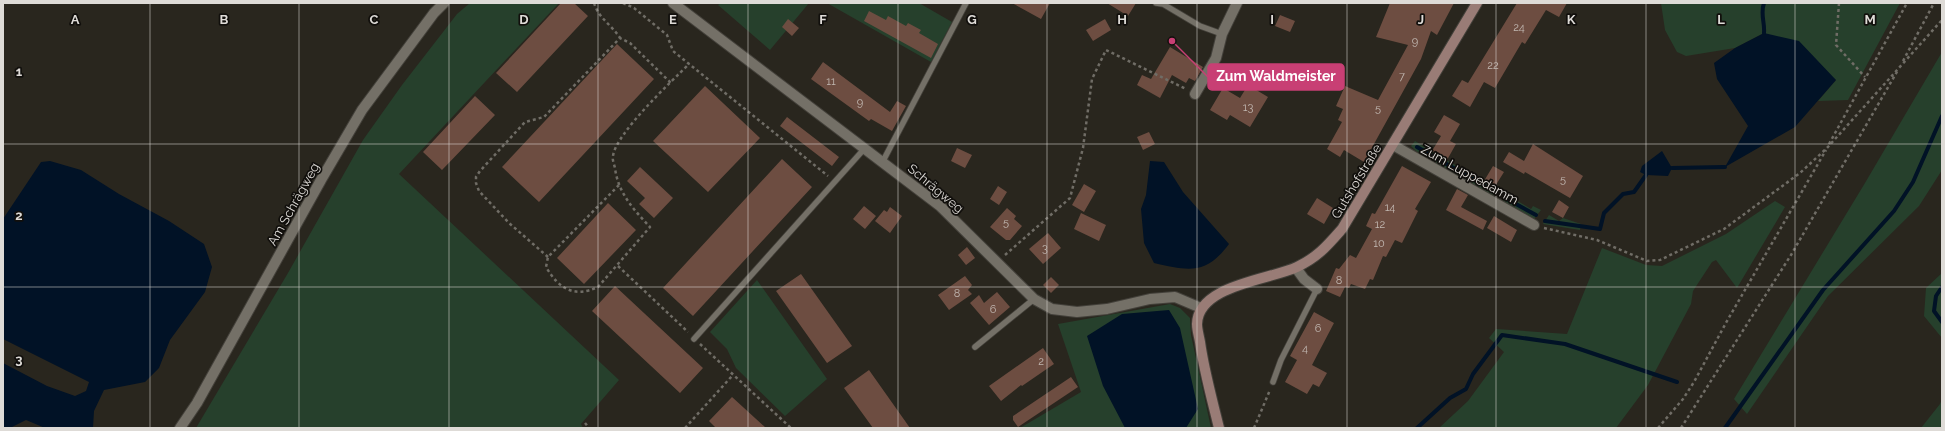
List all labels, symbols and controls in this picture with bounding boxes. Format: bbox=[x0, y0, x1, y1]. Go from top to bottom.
text: A bbox=[71, 12, 80, 27]
text: B bbox=[220, 12, 229, 27]
text: C bbox=[370, 12, 379, 27]
text: D bbox=[519, 12, 529, 27]
text: E bbox=[669, 12, 677, 27]
text: F bbox=[819, 12, 827, 27]
text: G bbox=[967, 12, 977, 27]
text: H bbox=[1117, 12, 1127, 27]
text: I bbox=[1270, 12, 1274, 27]
text: J bbox=[1418, 12, 1424, 27]
text: K bbox=[1567, 12, 1576, 27]
text: L bbox=[1717, 12, 1725, 27]
text: M bbox=[1864, 12, 1876, 27]
house number: 24 bbox=[1513, 21, 1525, 34]
house number: 9 bbox=[1412, 35, 1418, 48]
house number: 22 bbox=[1487, 59, 1499, 72]
text: 1 bbox=[16, 64, 23, 79]
callout: Zum Waldmeister bbox=[1208, 64, 1344, 90]
text: Zum Waldmeister bbox=[1216, 68, 1336, 84]
house number: 7 bbox=[1399, 70, 1405, 83]
house number: 11 bbox=[826, 75, 836, 88]
house number: 9 bbox=[857, 96, 863, 109]
house number: 13 bbox=[1243, 101, 1253, 114]
house number: 5 bbox=[1375, 102, 1381, 115]
street label: Gutshofstraße bbox=[1328, 141, 1385, 221]
street label: Zum Luppedamm bbox=[1418, 141, 1521, 207]
street label: Am Schrägweg bbox=[265, 160, 322, 248]
street label: Schrägweg bbox=[905, 161, 967, 216]
house number: 5 bbox=[1560, 173, 1566, 186]
house number: 14 bbox=[1385, 201, 1395, 214]
text: 2 bbox=[15, 208, 23, 223]
house number: 5 bbox=[1003, 216, 1009, 229]
house number: 12 bbox=[1375, 218, 1385, 231]
house number: 10 bbox=[1373, 237, 1385, 250]
house number: 3 bbox=[1042, 242, 1048, 255]
house number: 8 bbox=[1336, 274, 1342, 287]
house number: 8 bbox=[954, 287, 960, 300]
house number: 6 bbox=[990, 303, 997, 316]
house number: 6 bbox=[1315, 322, 1322, 335]
house number: 4 bbox=[1302, 342, 1308, 355]
text: 3 bbox=[15, 352, 23, 367]
house number: 2 bbox=[1038, 355, 1044, 368]

